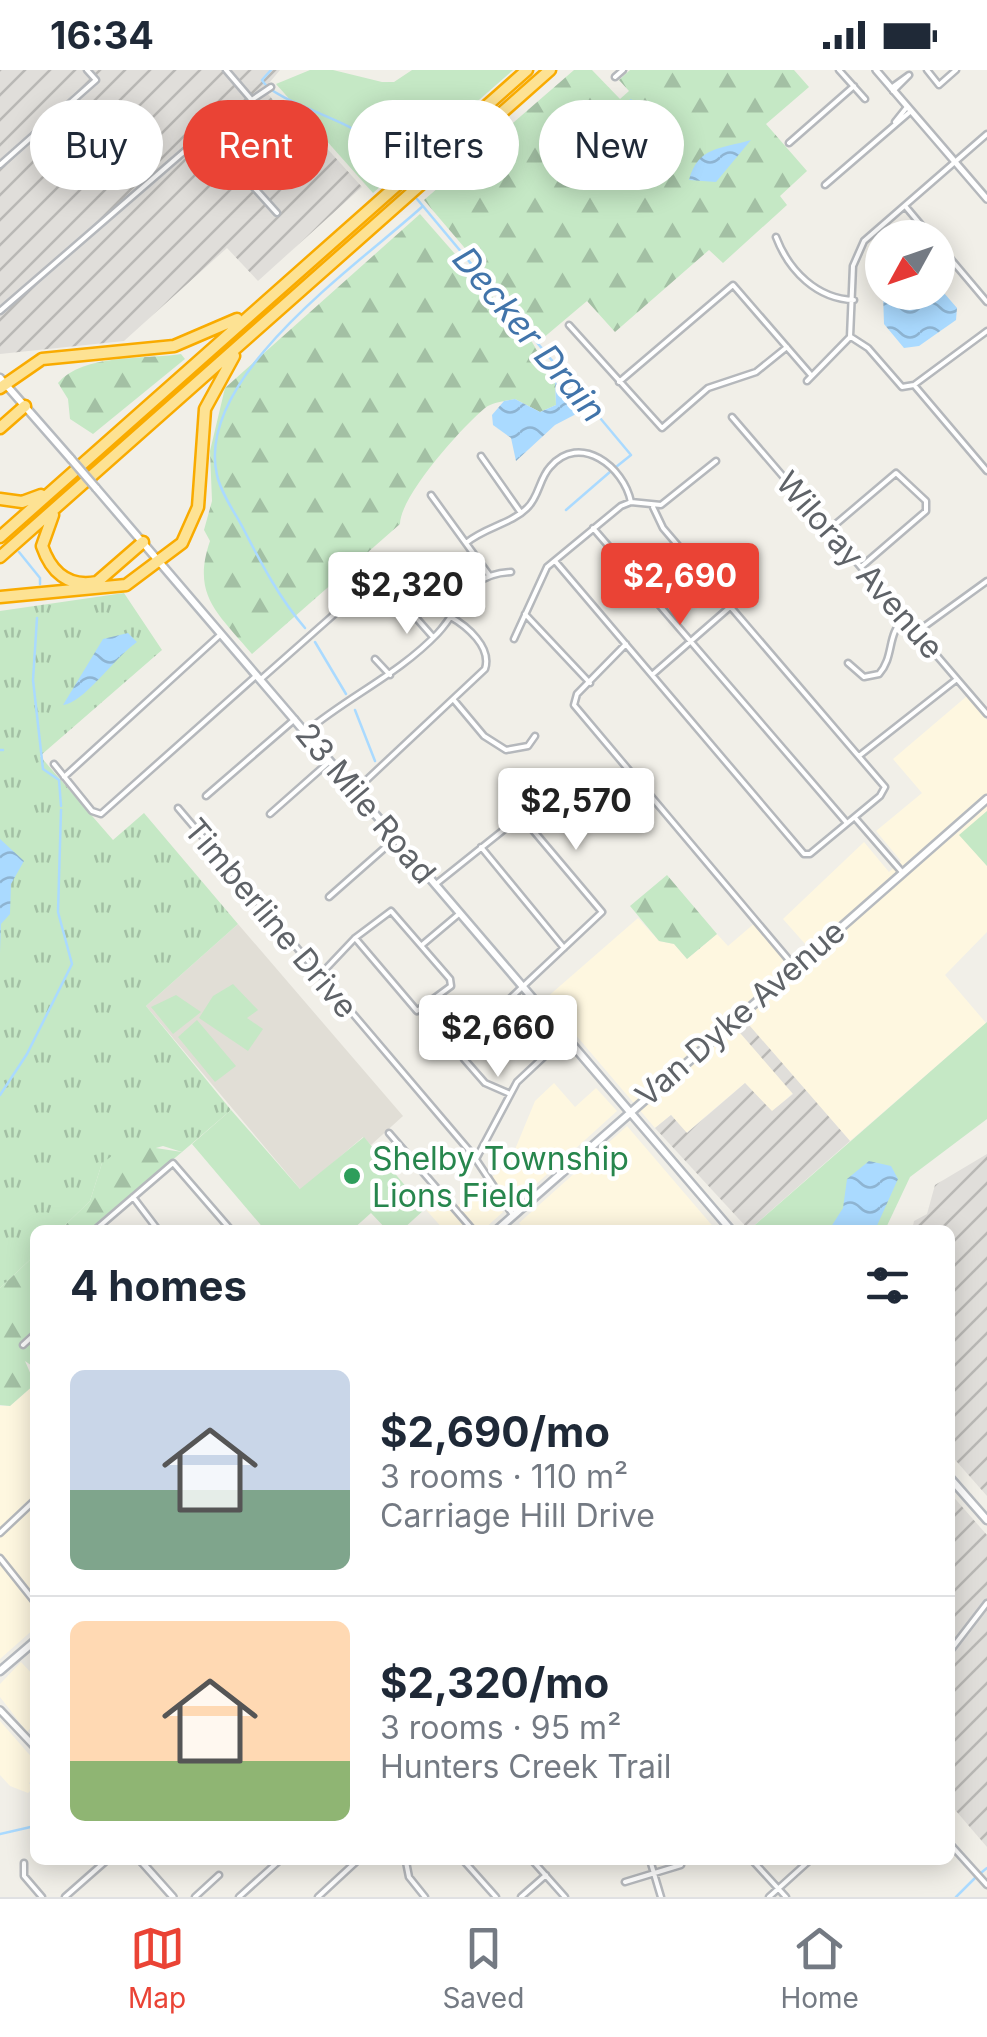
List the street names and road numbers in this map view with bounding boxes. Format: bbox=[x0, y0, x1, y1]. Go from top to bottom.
street label: Wiloray Avenue bbox=[768, 463, 952, 667]
street label: 23 Mile Road bbox=[288, 715, 444, 891]
street label: Timberline Drive bbox=[176, 810, 366, 1026]
street label: Van Dyke Avenue bbox=[627, 912, 853, 1114]

